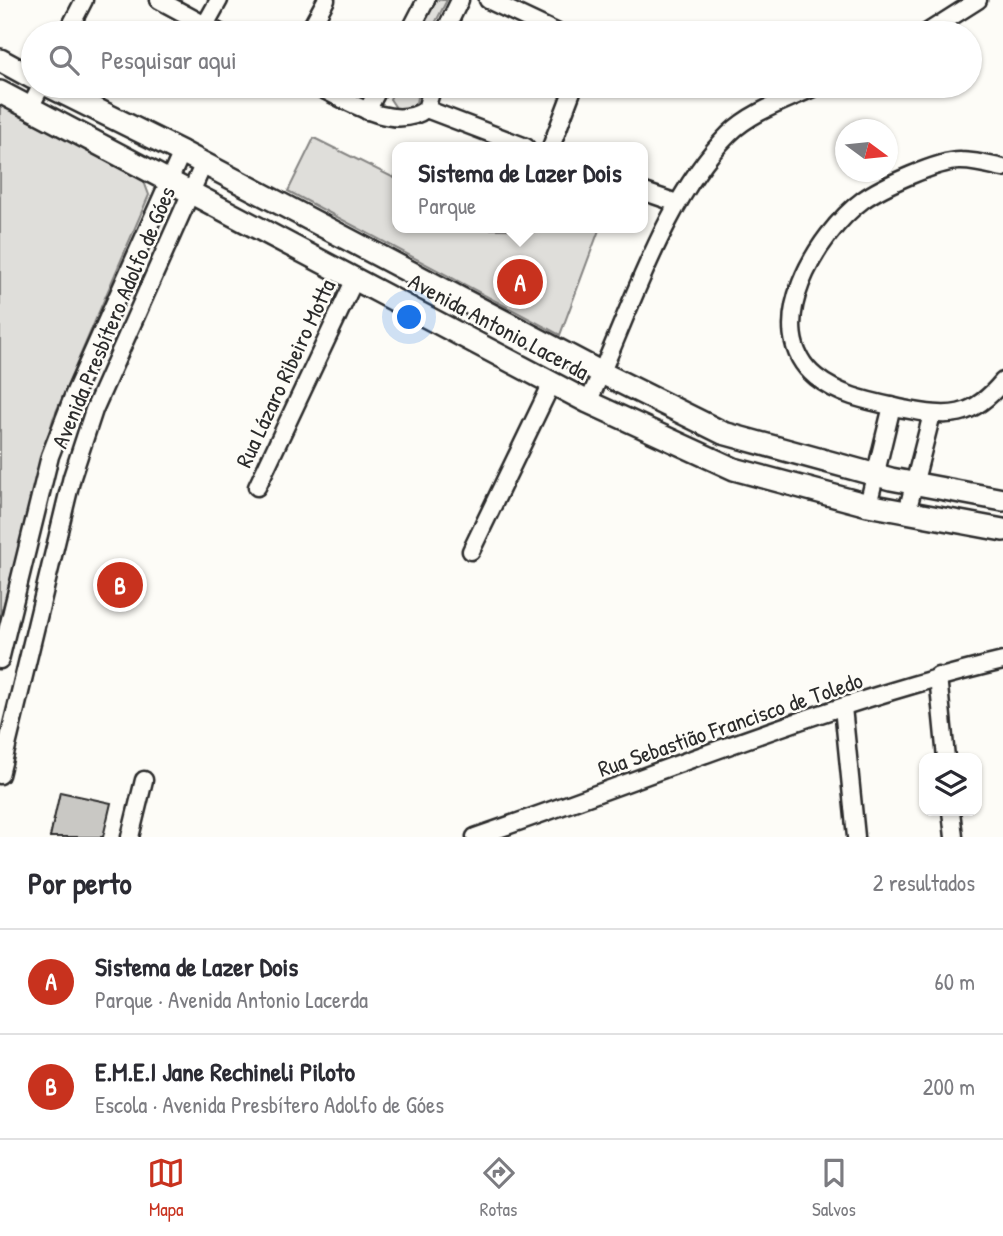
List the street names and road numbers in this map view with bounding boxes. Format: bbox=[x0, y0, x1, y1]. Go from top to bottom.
street label: Avenida Presbítero Adolfo de Góes bbox=[44, 181, 182, 453]
street label: Avenida Antonio Lacerda bbox=[404, 267, 594, 385]
street label: Rua Lázaro Ribeiro Motta bbox=[228, 274, 342, 472]
street label: Rua Sebastião Francisco de Toledo bbox=[594, 664, 866, 784]

